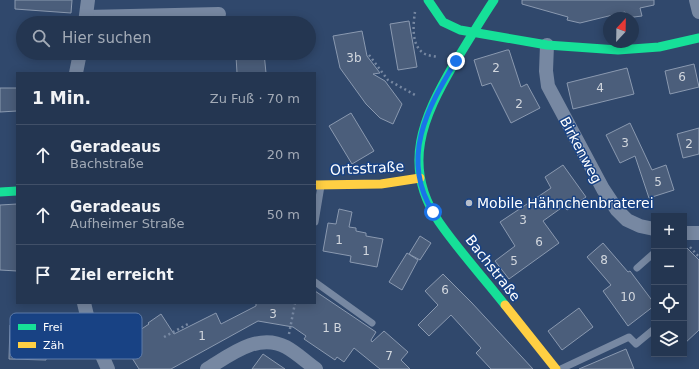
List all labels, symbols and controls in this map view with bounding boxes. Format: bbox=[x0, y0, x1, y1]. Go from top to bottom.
north arrow bbox=[603, 12, 639, 48]
search box bbox=[16, 16, 316, 60]
icon: search bbox=[30, 27, 52, 49]
text: Hier suchen bbox=[62, 29, 151, 47]
house number: 3b bbox=[346, 51, 362, 65]
route end bbox=[447, 52, 465, 70]
house number: 2 bbox=[492, 61, 500, 75]
house number: 6 bbox=[678, 70, 686, 84]
house number: 4 bbox=[596, 81, 604, 95]
text: 1 Min. bbox=[32, 88, 91, 108]
text: Zu Fuß · 70 m bbox=[210, 91, 300, 106]
house number: 2 bbox=[515, 97, 523, 111]
street label: Birkenweg bbox=[557, 114, 605, 186]
house number: 3 bbox=[621, 136, 629, 150]
house number: 2 bbox=[685, 137, 693, 151]
text: Geradeaus bbox=[70, 138, 161, 156]
icon: ahead bbox=[32, 144, 54, 166]
text: 20 m bbox=[267, 147, 300, 162]
text: Bachstraße bbox=[70, 156, 144, 171]
street label: Ortsstraße bbox=[330, 158, 404, 178]
house number: 5 bbox=[654, 175, 662, 189]
place label: Mobile Hähnchenbraterei bbox=[477, 195, 654, 211]
text: Geradeaus bbox=[70, 198, 161, 216]
marker: Mobile Hähnchenbraterei bbox=[464, 198, 474, 208]
route start bbox=[424, 203, 442, 221]
icon: ahead bbox=[32, 204, 54, 226]
text: 50 m bbox=[267, 207, 300, 222]
house number: 3 bbox=[519, 213, 527, 227]
map controls bbox=[651, 213, 687, 357]
button: + bbox=[651, 213, 687, 249]
text: Aufheimer Straße bbox=[70, 216, 185, 231]
street label: Bachstraße bbox=[462, 232, 524, 304]
house number: 1 bbox=[335, 233, 343, 247]
house number: 6 bbox=[535, 235, 543, 249]
house number: 1 bbox=[362, 244, 370, 258]
button: − bbox=[651, 249, 687, 285]
house number: 8 bbox=[600, 253, 608, 267]
house number: 5 bbox=[510, 254, 518, 268]
icon: arrive bbox=[32, 264, 54, 286]
text: Ziel erreicht bbox=[70, 266, 174, 284]
house number: 6 bbox=[441, 283, 449, 297]
button: locate bbox=[651, 285, 687, 321]
house number: 10 bbox=[620, 290, 636, 304]
house number: 3 bbox=[269, 307, 277, 321]
legend bbox=[10, 313, 142, 359]
text: Frei bbox=[43, 321, 63, 334]
house number: 1 B bbox=[322, 321, 342, 335]
button: layers bbox=[651, 321, 687, 357]
house number: 1 bbox=[198, 329, 206, 343]
text: Zäh bbox=[43, 339, 64, 352]
house number: 7 bbox=[385, 349, 393, 363]

